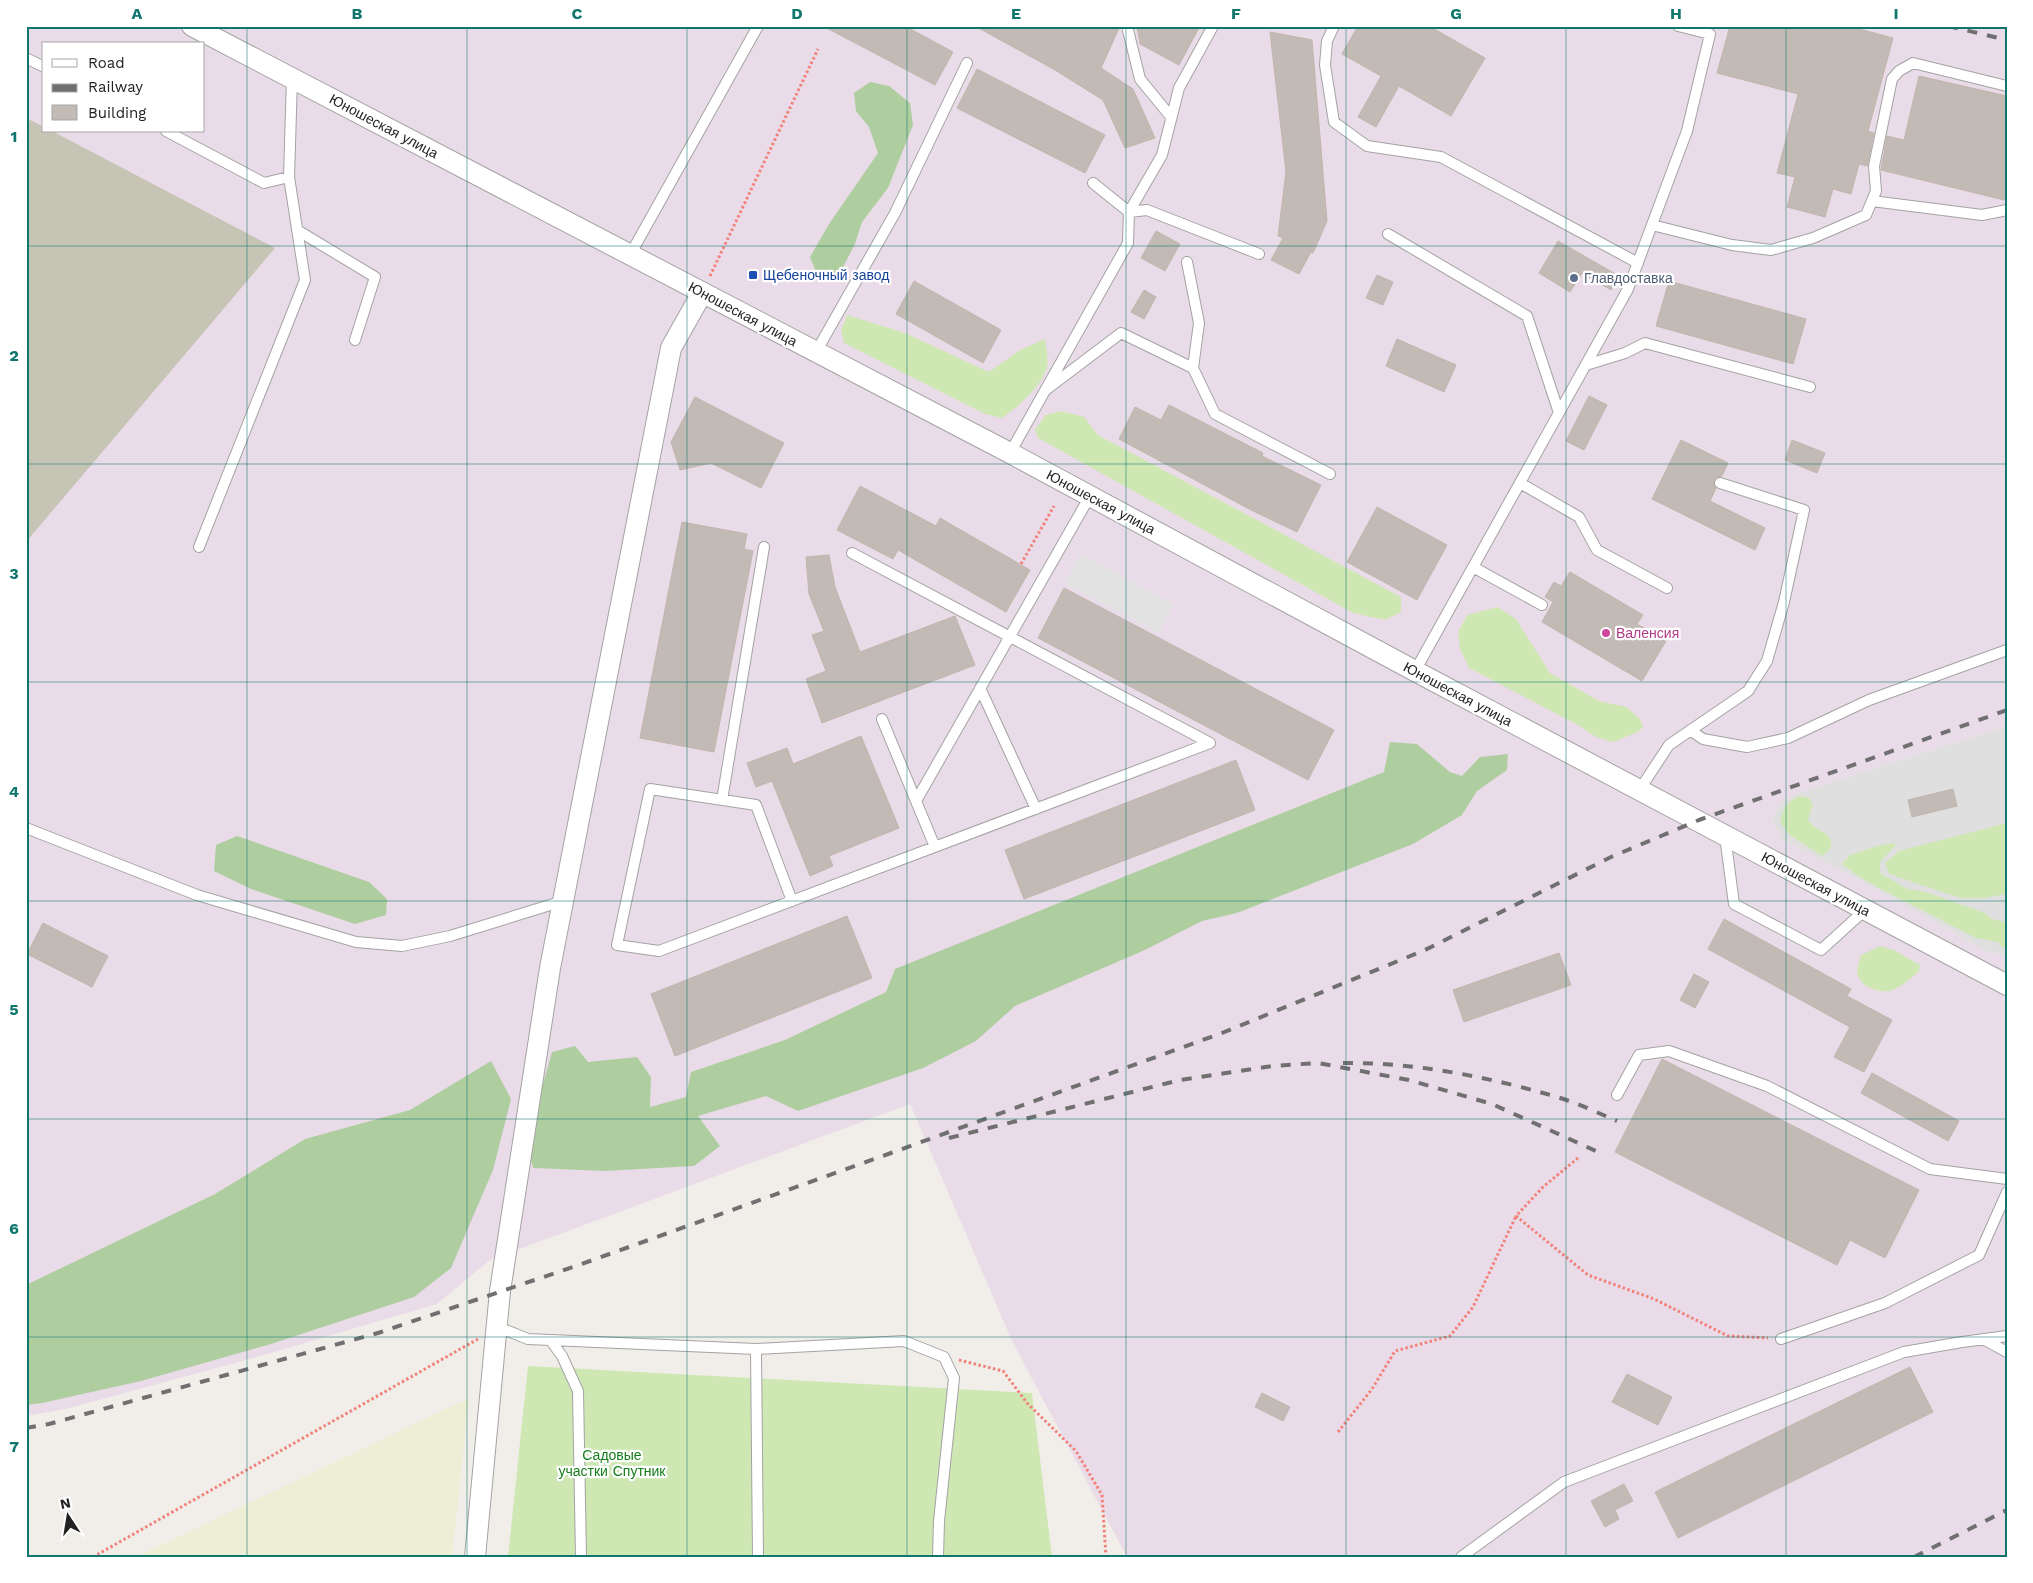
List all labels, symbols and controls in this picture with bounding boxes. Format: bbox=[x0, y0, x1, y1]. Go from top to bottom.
text: A bbox=[132, 4, 143, 23]
text: B bbox=[352, 4, 363, 23]
text: C bbox=[572, 4, 583, 23]
text: D bbox=[791, 4, 803, 23]
text: E bbox=[1011, 4, 1021, 23]
text: F bbox=[1231, 4, 1241, 23]
text: G bbox=[1450, 4, 1462, 23]
text: H bbox=[1670, 4, 1682, 23]
text: I bbox=[1893, 4, 1899, 23]
legend bbox=[42, 42, 205, 132]
text: Road bbox=[88, 54, 125, 72]
text: Railway bbox=[88, 78, 143, 96]
street label: Юношеская улица bbox=[327, 91, 441, 162]
text: Building bbox=[88, 104, 146, 122]
text: 1 bbox=[11, 127, 17, 146]
place label: Щебеночный завод bbox=[763, 267, 889, 283]
marker: Щебеночный завод bbox=[747, 269, 759, 281]
place label: Главдоставка bbox=[1584, 270, 1673, 286]
marker: Главдоставка bbox=[1568, 272, 1580, 284]
street label: Юношеская улица bbox=[686, 279, 800, 350]
text: 2 bbox=[9, 346, 19, 365]
street label: Юношеская улица bbox=[1044, 467, 1158, 538]
text: 3 bbox=[9, 564, 19, 583]
place label: Валенсия bbox=[1616, 625, 1679, 641]
marker: Валенсия bbox=[1600, 627, 1612, 639]
street label: Юношеская улица bbox=[1401, 659, 1515, 730]
text: 4 bbox=[9, 782, 19, 801]
street label: Юношеская улица bbox=[1759, 849, 1873, 920]
text: 5 bbox=[9, 1000, 19, 1019]
text: 6 bbox=[9, 1219, 19, 1238]
text: 7 bbox=[9, 1437, 19, 1456]
park label: Садовые участки Спутник bbox=[559, 1447, 666, 1479]
north arrow bbox=[42, 1490, 92, 1540]
text: N bbox=[59, 1494, 72, 1512]

